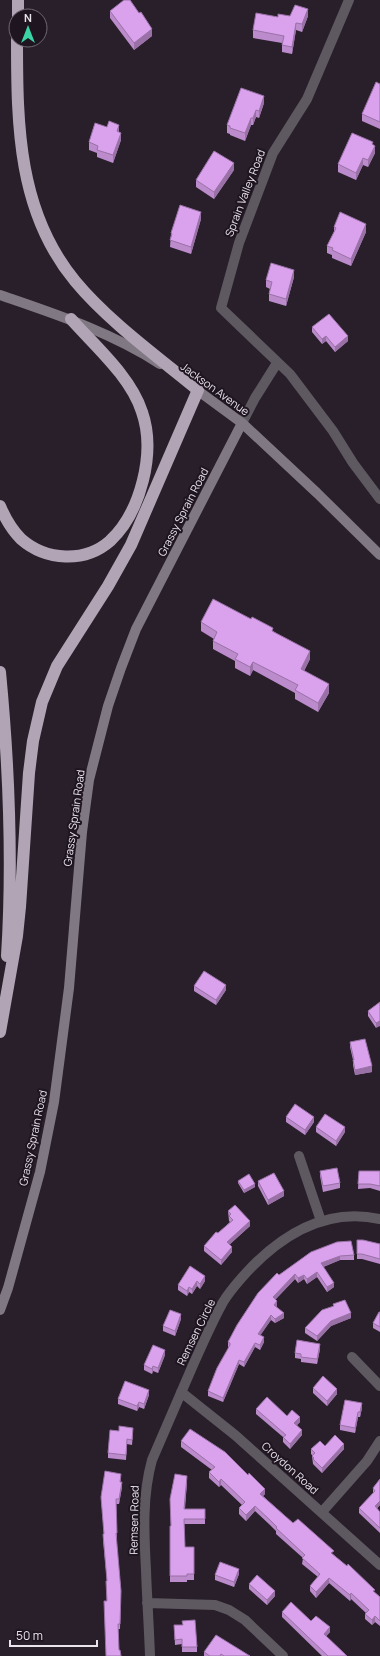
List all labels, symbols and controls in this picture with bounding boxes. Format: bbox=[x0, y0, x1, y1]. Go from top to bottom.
north arrow bbox=[8, 8, 48, 48]
text: N bbox=[24, 10, 32, 25]
street label: Sprain Valley Road bbox=[221, 147, 268, 239]
street label: Jackson Avenue bbox=[178, 359, 253, 419]
street label: Grassy Sprain Road bbox=[154, 465, 211, 559]
street label: Grassy Sprain Road bbox=[59, 769, 88, 867]
street label: Grassy Sprain Road bbox=[15, 1089, 50, 1187]
street label: Remsen Circle bbox=[173, 1295, 218, 1368]
street label: Croydon Road bbox=[259, 1438, 322, 1497]
street label: Remsen Road bbox=[125, 1485, 142, 1555]
scale bar bbox=[10, 1622, 97, 1648]
text: 50 m bbox=[16, 1627, 43, 1644]

